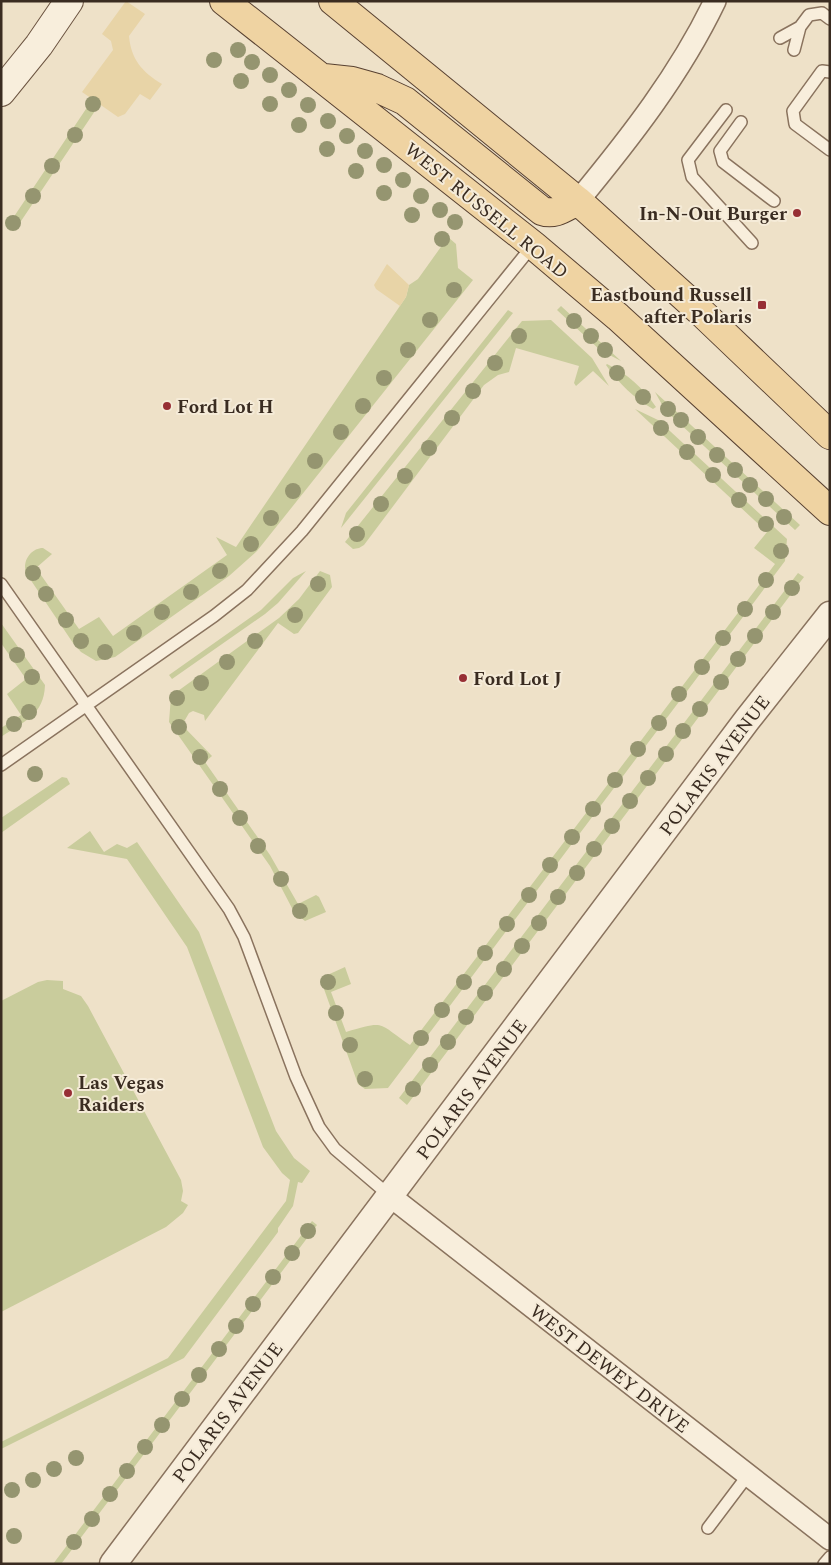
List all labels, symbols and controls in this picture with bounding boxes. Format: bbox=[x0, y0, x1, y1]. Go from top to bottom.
street label: WEST RUSSELL ROAD bbox=[398, 136, 574, 287]
place label: In-N-Out Burger bbox=[639, 200, 788, 229]
marker: In-N-Out Burger bbox=[791, 207, 803, 219]
place label: Eastbound Russell after Polaris bbox=[590, 281, 752, 332]
marker: Eastbound Russell after Polaris bbox=[756, 299, 768, 311]
place label: Ford Lot H bbox=[177, 393, 274, 422]
marker: Ford Lot H bbox=[161, 400, 173, 412]
place label: Ford Lot J bbox=[473, 665, 562, 694]
marker: Ford Lot J bbox=[457, 672, 469, 684]
street label: POLARIS AVENUE bbox=[652, 689, 778, 842]
street label: POLARIS AVENUE bbox=[409, 1013, 535, 1166]
place label: Las Vegas Raiders bbox=[78, 1069, 164, 1120]
marker: Las Vegas Raiders bbox=[62, 1087, 74, 1099]
street label: WEST DEWEY DRIVE bbox=[523, 1297, 695, 1441]
street label: POLARIS AVENUE bbox=[165, 1336, 291, 1489]

